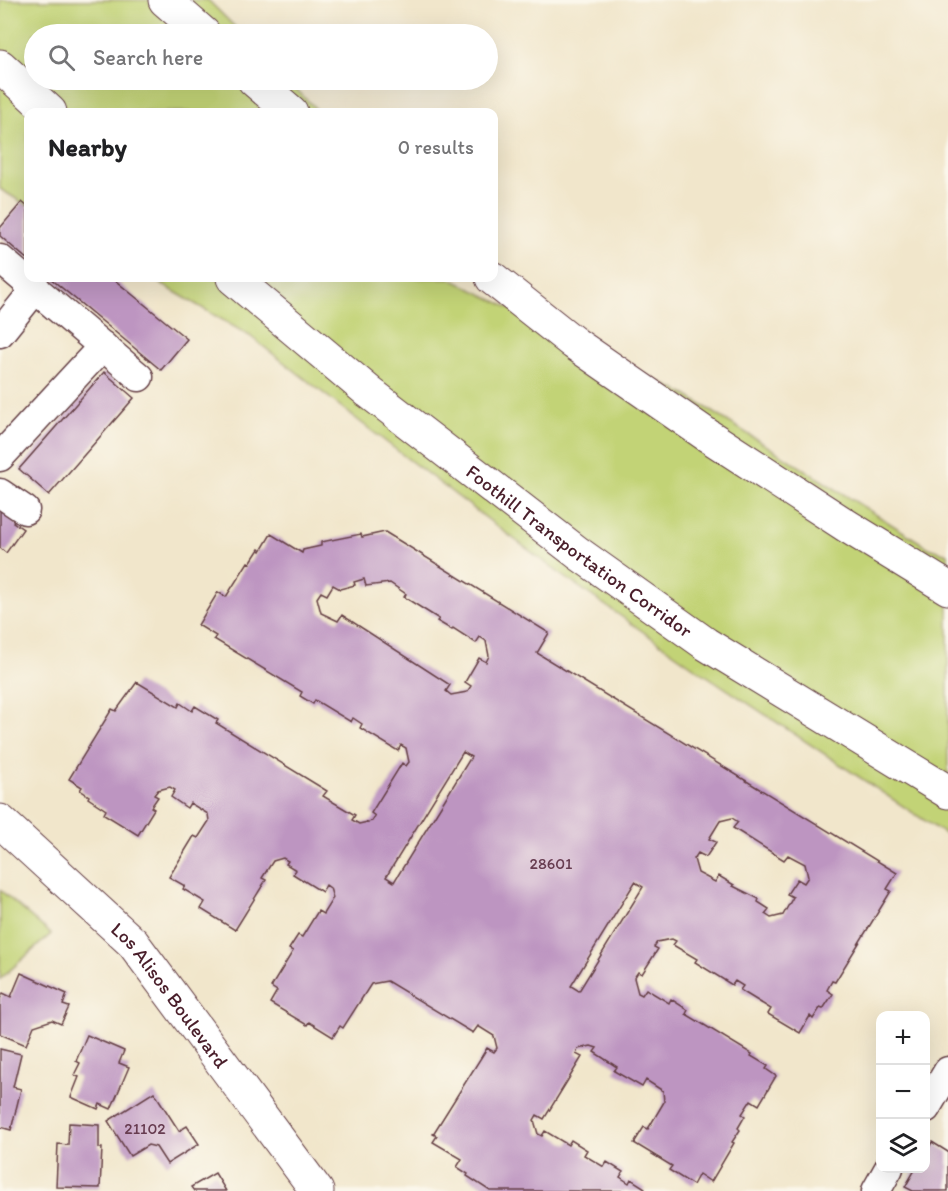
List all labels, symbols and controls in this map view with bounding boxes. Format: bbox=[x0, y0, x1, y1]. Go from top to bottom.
search box bbox=[24, 24, 498, 90]
icon: search bbox=[45, 41, 78, 74]
text: Search here bbox=[93, 44, 203, 71]
text: Nearby bbox=[48, 131, 127, 163]
text: 0 results bbox=[398, 135, 474, 159]
street label: Foothill Transportation Corridor bbox=[461, 459, 697, 642]
house number: 28601 bbox=[530, 854, 573, 873]
street label: Los Alisos Boulevard bbox=[106, 917, 234, 1073]
map controls bbox=[876, 1011, 930, 1173]
button: + bbox=[876, 1011, 930, 1065]
button: − bbox=[876, 1065, 930, 1119]
house number: 21102 bbox=[124, 1119, 166, 1138]
button: layers bbox=[876, 1119, 930, 1173]

